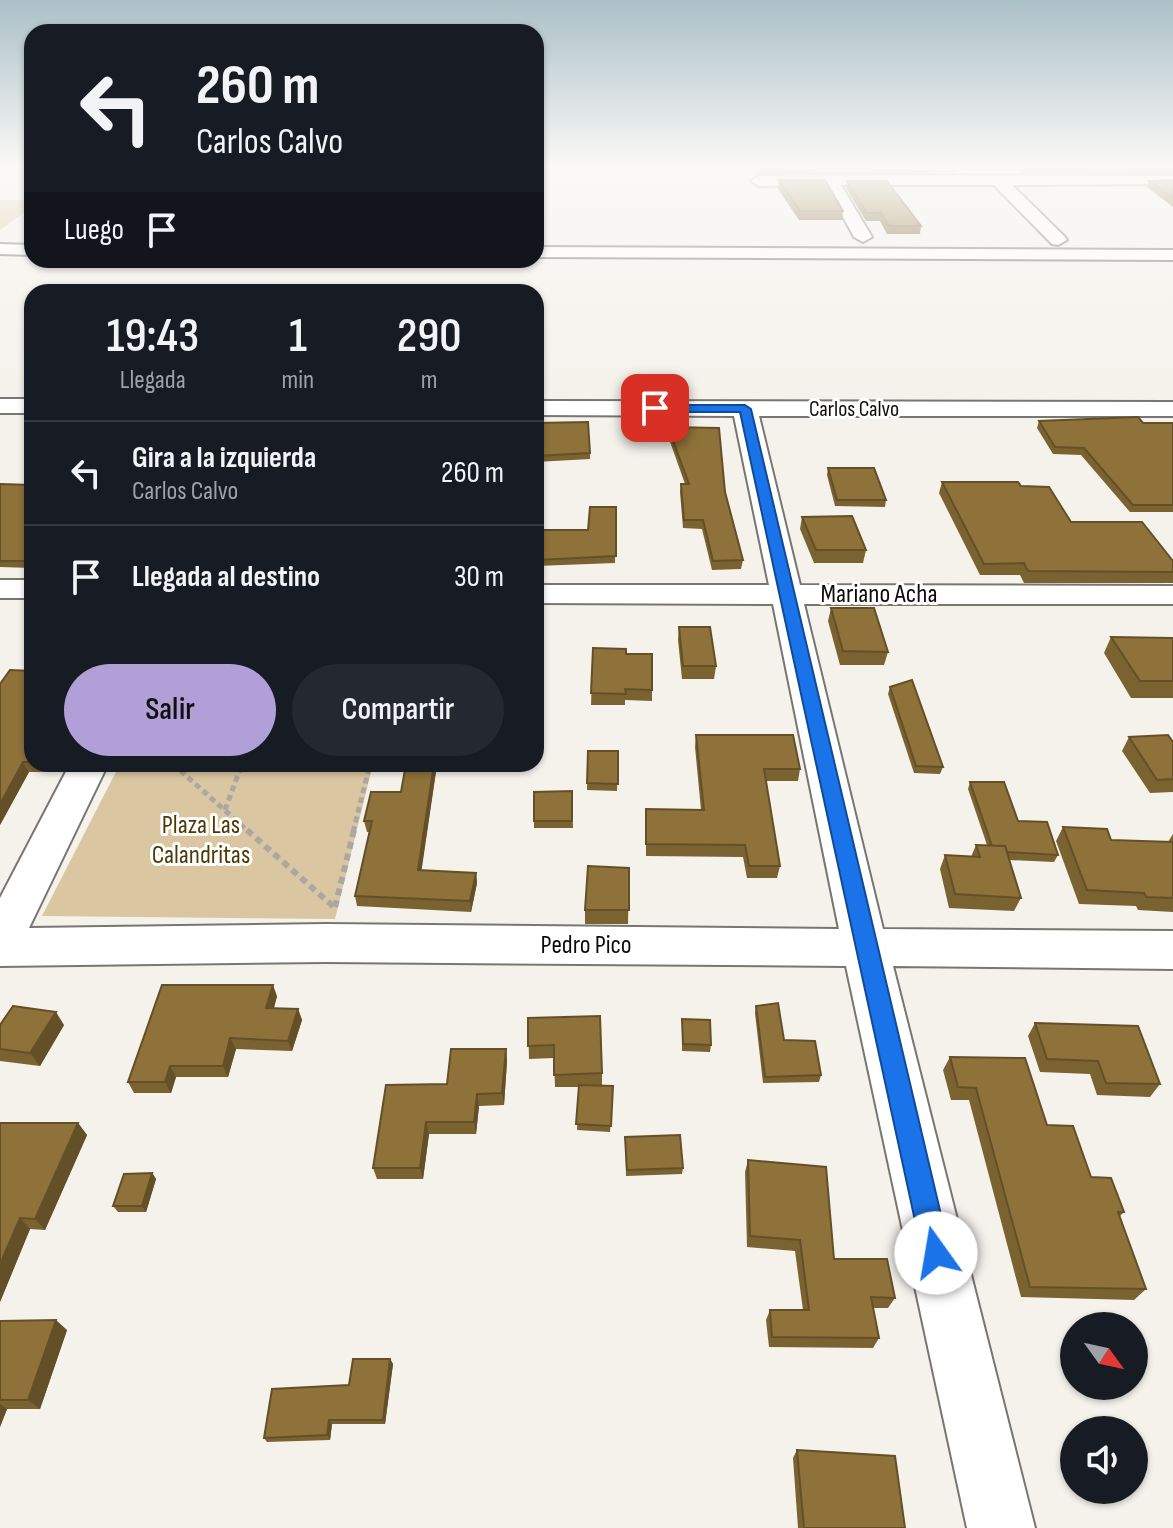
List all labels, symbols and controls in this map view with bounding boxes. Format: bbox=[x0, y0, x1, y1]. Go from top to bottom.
text: 260 m bbox=[196, 53, 319, 120]
icon: left bbox=[64, 56, 168, 160]
text: Carlos Calvo bbox=[196, 121, 343, 164]
icon: arrive bbox=[140, 208, 184, 252]
text: Luego bbox=[64, 212, 124, 248]
text: 19:43 bbox=[106, 308, 199, 365]
text: 1 bbox=[289, 308, 307, 365]
text: 290 bbox=[397, 308, 462, 365]
text: Llegada bbox=[120, 365, 186, 396]
text: min bbox=[282, 365, 314, 396]
text: m bbox=[421, 365, 437, 396]
pin bbox=[621, 374, 689, 442]
icon: arrive bbox=[633, 386, 677, 430]
street label: Carlos Calvo bbox=[809, 396, 899, 423]
text: Gira a la izquierda bbox=[132, 440, 316, 476]
icon: left bbox=[64, 451, 108, 495]
text: 260 m bbox=[441, 455, 504, 491]
text: Carlos Calvo bbox=[132, 476, 238, 507]
icon: arrive bbox=[64, 555, 108, 599]
text: Llegada al destino bbox=[132, 559, 320, 595]
text: 30 m bbox=[454, 559, 504, 595]
street label: Mariano Acha bbox=[821, 579, 937, 610]
button: Salir bbox=[64, 664, 276, 756]
button: Compartir bbox=[292, 664, 504, 756]
park label: Plaza Las Calandritas bbox=[152, 810, 250, 871]
street label: Pedro Pico bbox=[540, 930, 632, 961]
position arrow bbox=[894, 1211, 978, 1295]
north arrow bbox=[1060, 1312, 1148, 1400]
map controls bbox=[1060, 1312, 1148, 1504]
button: sound bbox=[1060, 1416, 1148, 1504]

